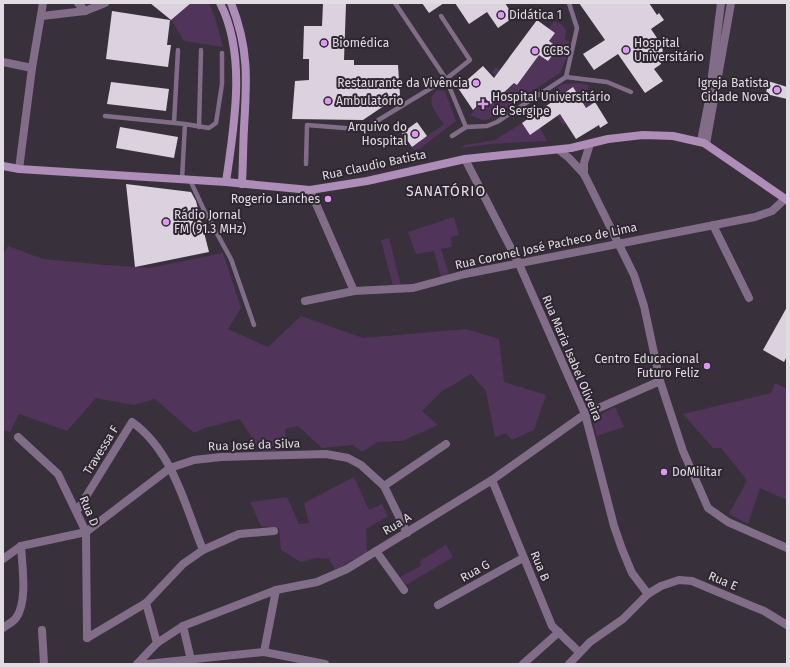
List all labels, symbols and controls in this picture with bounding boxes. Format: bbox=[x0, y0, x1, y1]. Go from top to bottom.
place label: Didática 1 bbox=[509, 8, 562, 22]
marker: Didática 1 bbox=[496, 10, 506, 20]
place label: Biomédica bbox=[332, 36, 389, 50]
place label: Hospital Universitário bbox=[634, 36, 704, 64]
marker: Biomédica bbox=[319, 38, 329, 48]
place label: CCBS bbox=[543, 44, 570, 58]
marker: Hospital Universitário bbox=[621, 45, 631, 55]
marker: CCBS bbox=[530, 46, 540, 56]
place label: Restaurante da Vivência bbox=[337, 76, 468, 90]
place label: Igreja Batista Cidade Nova bbox=[697, 76, 769, 104]
marker: Restaurante da Vivência bbox=[471, 78, 481, 88]
marker: Igreja Batista Cidade Nova bbox=[772, 85, 782, 95]
place label: Hospital Universitário de Sergipe bbox=[492, 90, 611, 118]
place label: Ambulatório bbox=[336, 94, 403, 108]
marker: Ambulatório bbox=[323, 96, 333, 106]
marker: Hospital Universitário de Sergipe bbox=[477, 98, 489, 110]
place label: Arquivo do Hospital bbox=[348, 120, 407, 148]
marker: Arquivo do Hospital bbox=[410, 129, 420, 139]
street label: Rua Claudio Batista bbox=[321, 147, 427, 183]
district label: SANATÓRIO bbox=[406, 182, 486, 200]
place label: Rogerio Lanches bbox=[231, 192, 320, 206]
marker: Rogerio Lanches bbox=[323, 194, 333, 204]
place label: Rádio Jornal FM (91.3 MHz) bbox=[174, 208, 246, 236]
marker: Rádio Jornal FM (91.3 MHz) bbox=[161, 217, 171, 227]
street label: Rua Coronel José Pacheco de Lima bbox=[454, 220, 638, 272]
street label: Rua Maria Isabel Oliveira bbox=[539, 293, 605, 423]
place label: Centro Educacional Futuro Feliz bbox=[595, 352, 699, 380]
marker: Centro Educacional Futuro Feliz bbox=[702, 361, 712, 371]
street label: Travessa F bbox=[80, 423, 122, 477]
street label: Rua José da Silva bbox=[208, 436, 300, 454]
place label: DoMilitar bbox=[672, 465, 722, 479]
marker: DoMilitar bbox=[659, 467, 669, 477]
street label: Rua D bbox=[76, 494, 102, 529]
street label: Rua A bbox=[380, 510, 414, 538]
street label: Rua B bbox=[527, 549, 553, 583]
street label: Rua G bbox=[458, 557, 492, 585]
street label: Rua E bbox=[706, 569, 740, 593]

